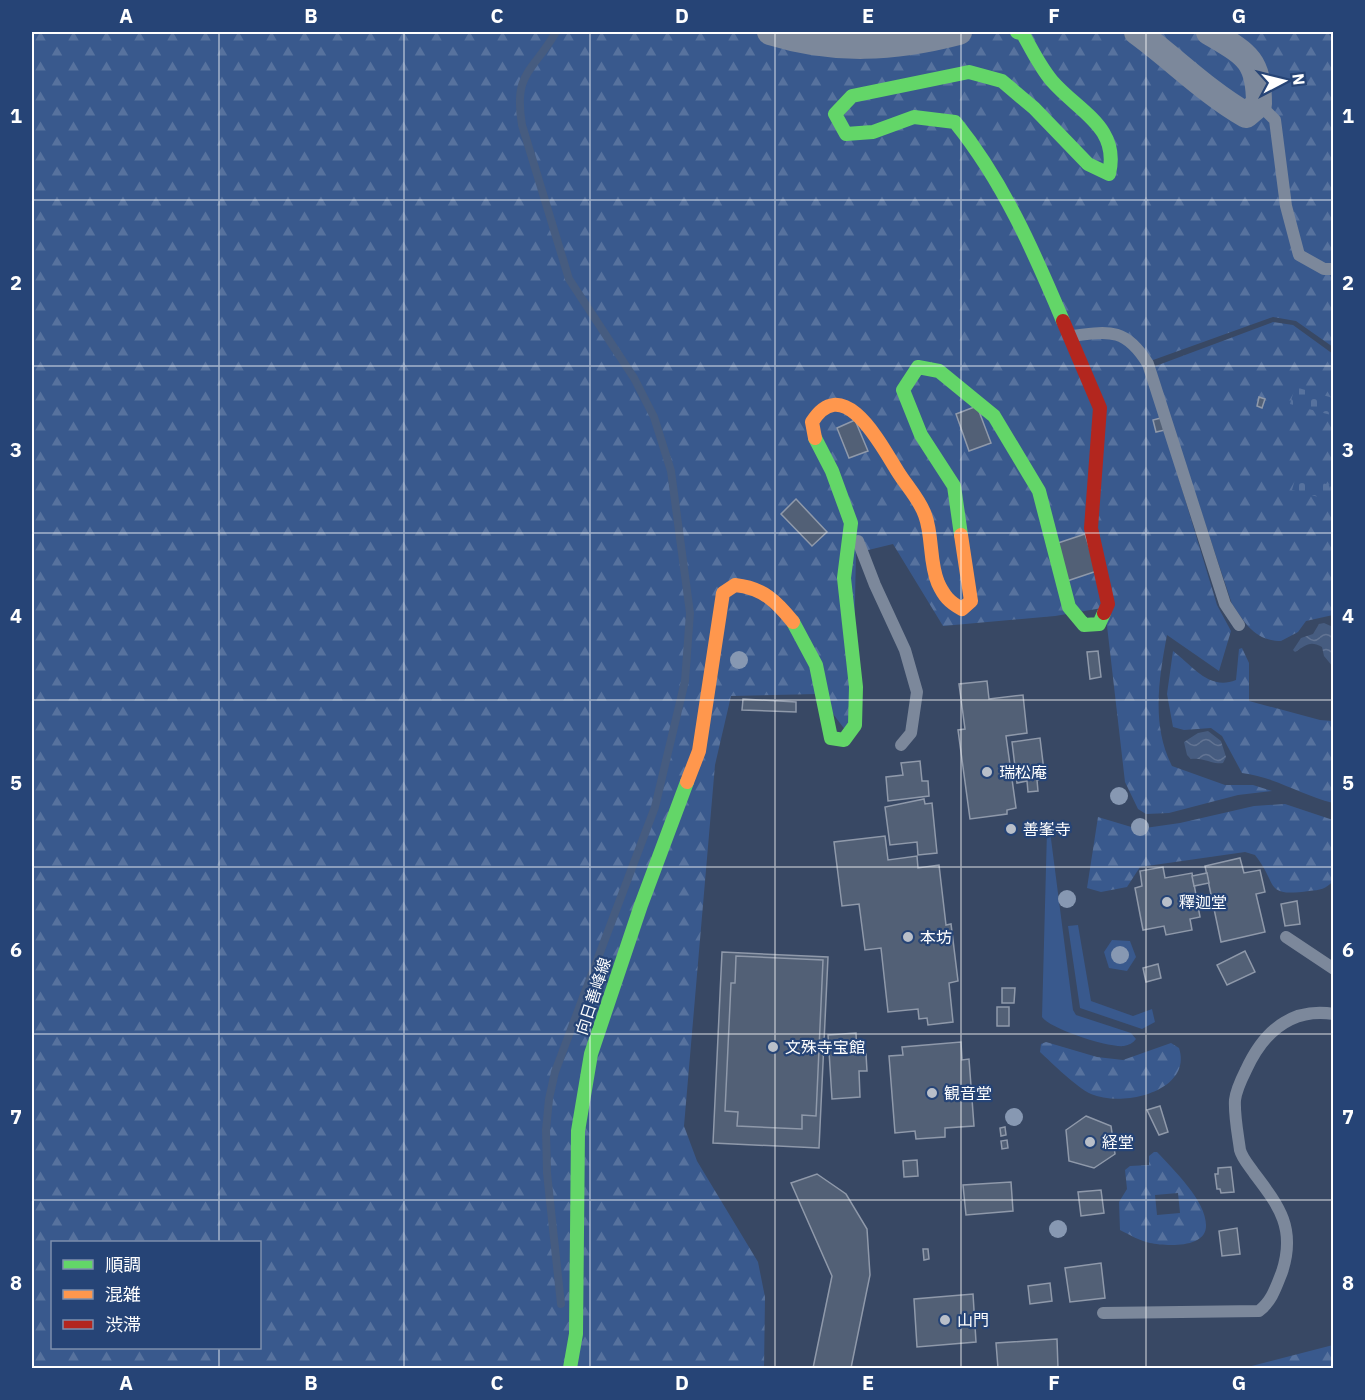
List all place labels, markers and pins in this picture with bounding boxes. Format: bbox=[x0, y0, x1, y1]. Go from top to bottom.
place label: 瑞松庵 bbox=[999, 762, 1047, 782]
marker: 瑞松庵 bbox=[980, 765, 994, 779]
place label: 善峯寺 bbox=[1023, 819, 1071, 839]
marker: 善峯寺 bbox=[1004, 822, 1018, 836]
place label: 釋迦堂 bbox=[1179, 892, 1227, 912]
marker: 釋迦堂 bbox=[1160, 895, 1174, 909]
place label: 本坊 bbox=[920, 927, 952, 947]
marker: 本坊 bbox=[901, 930, 915, 944]
place label: 文殊寺宝館 bbox=[785, 1037, 865, 1057]
marker: 文殊寺宝館 bbox=[766, 1040, 780, 1054]
place label: 観音堂 bbox=[944, 1083, 992, 1103]
marker: 観音堂 bbox=[925, 1086, 939, 1100]
place label: 経堂 bbox=[1102, 1132, 1134, 1152]
marker: 経堂 bbox=[1083, 1135, 1097, 1149]
place label: 山門 bbox=[957, 1310, 989, 1330]
marker: 山門 bbox=[938, 1313, 952, 1327]

